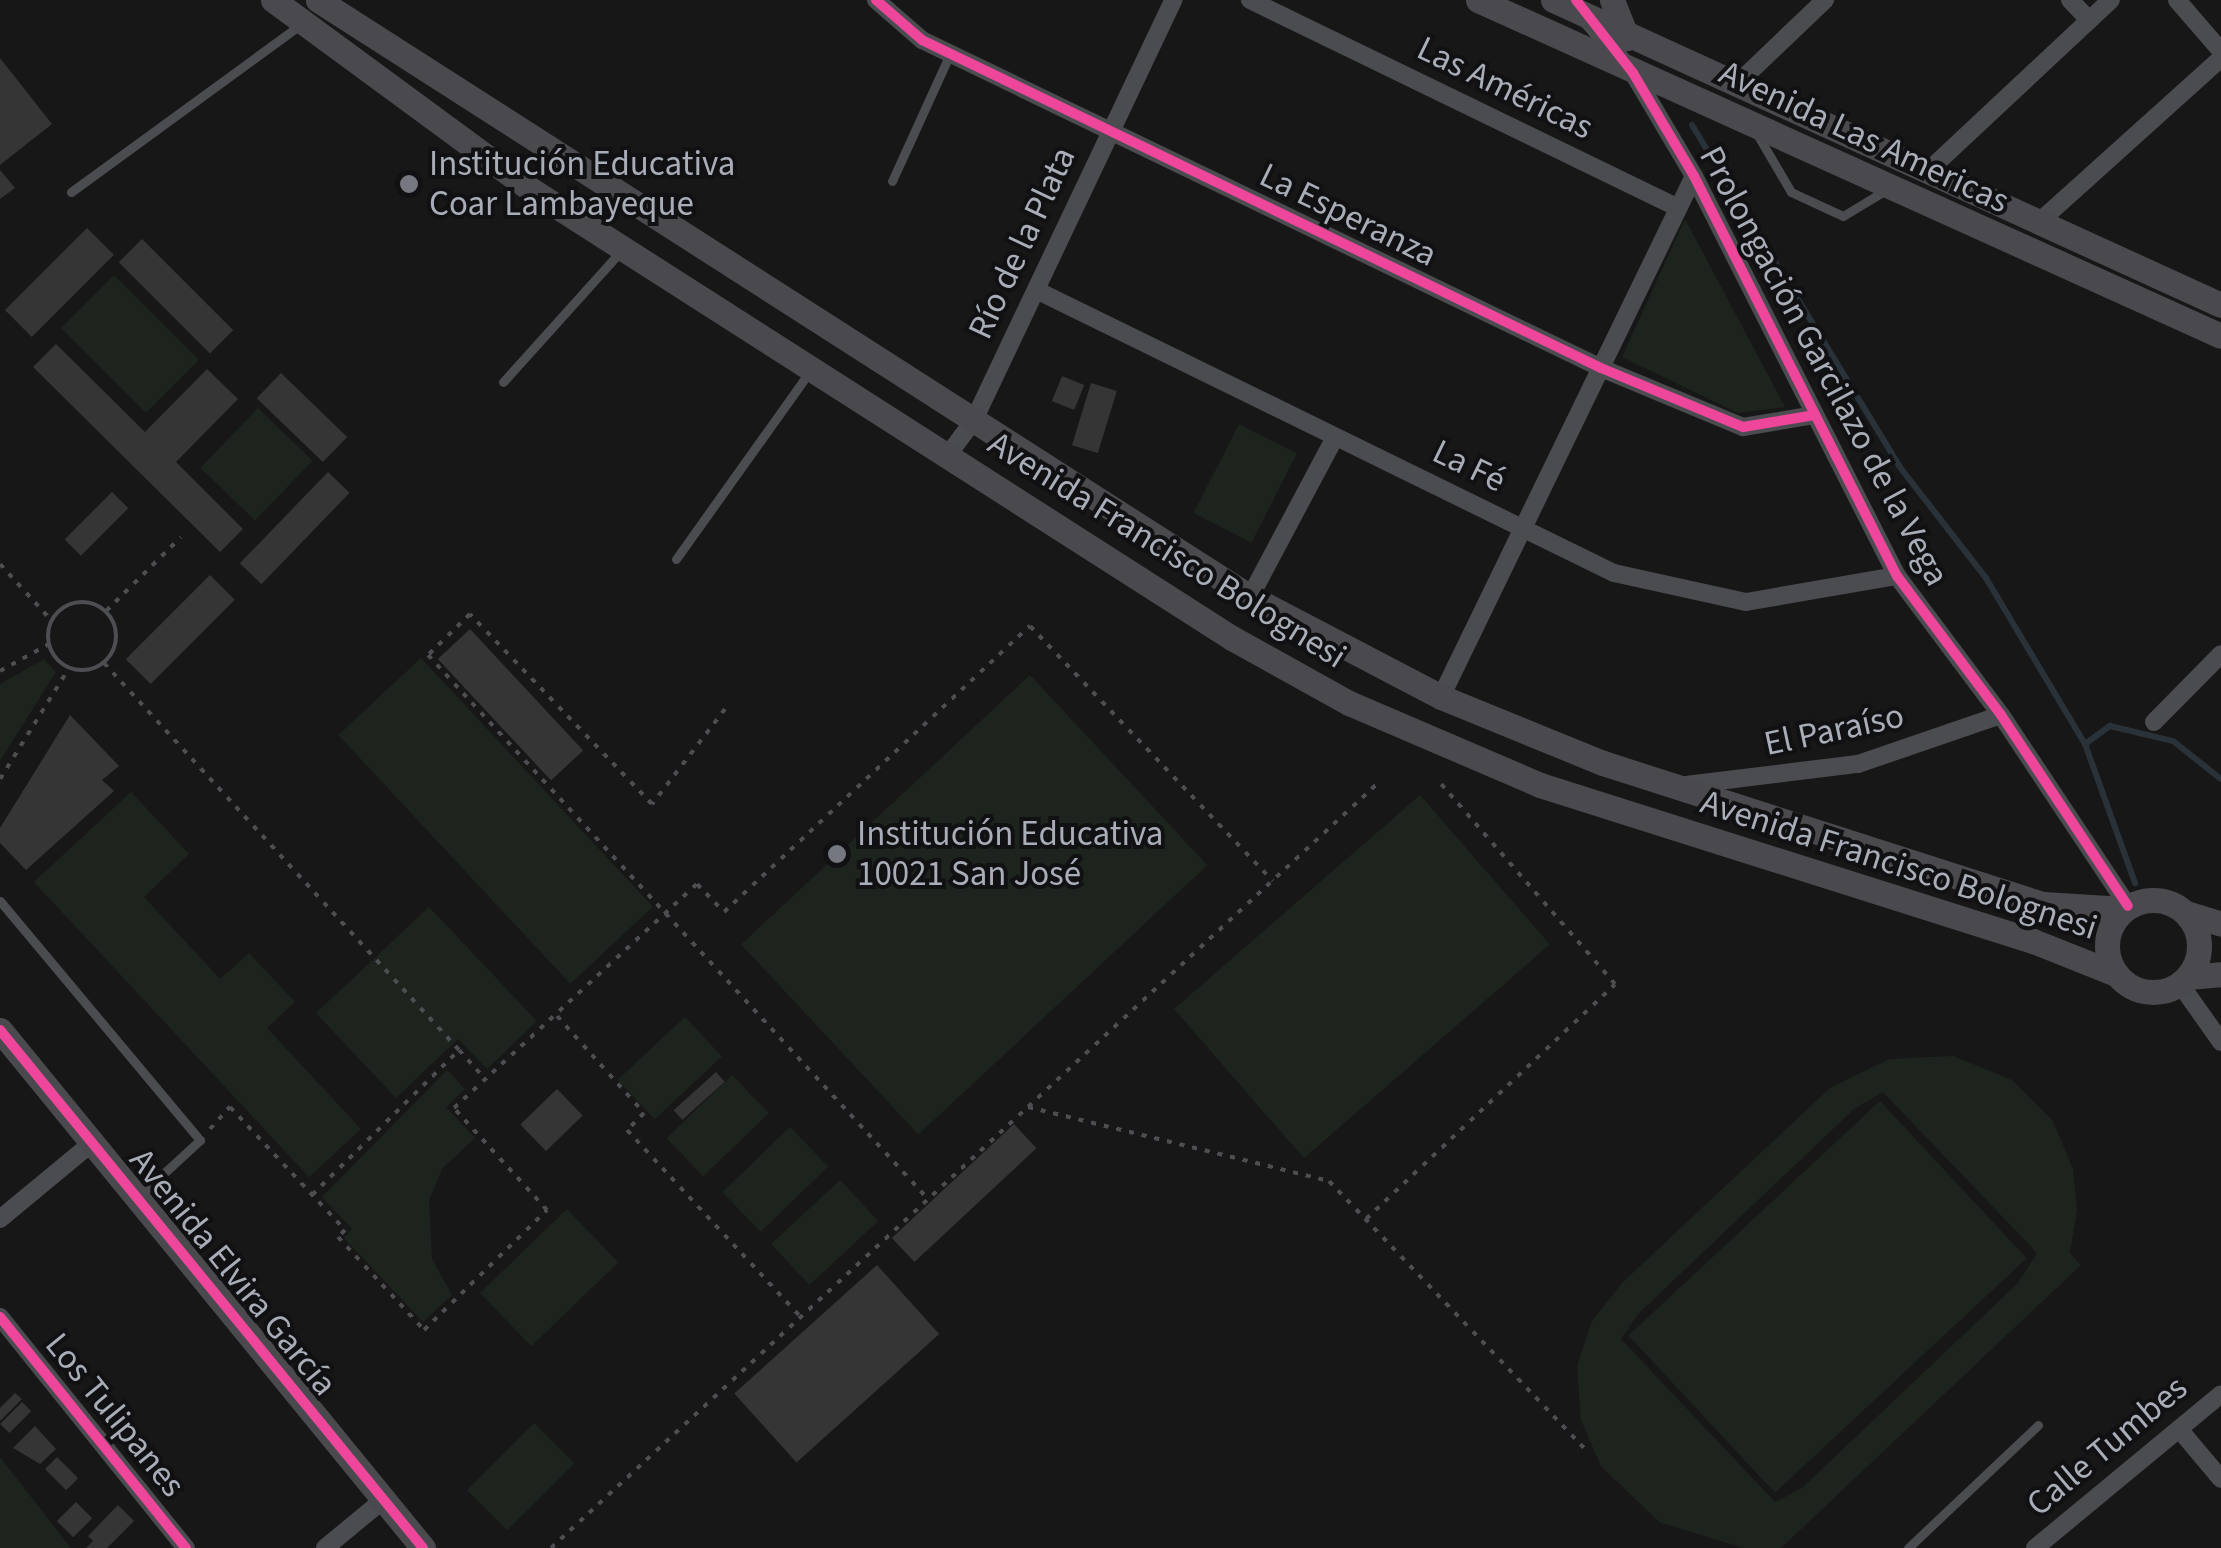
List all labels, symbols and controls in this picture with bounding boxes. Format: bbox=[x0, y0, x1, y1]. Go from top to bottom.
street label: Las Américas bbox=[1410, 27, 1600, 149]
street label: Avenida Las Americas bbox=[1713, 52, 2015, 222]
street label: Prolongación Garcilazo de la Vega bbox=[1690, 139, 1958, 593]
street label: Río de la Plata bbox=[959, 141, 1085, 345]
place label: Institución Educativa Coar Lambayeque bbox=[429, 143, 735, 225]
street label: La Esperanza bbox=[1253, 154, 1443, 276]
marker: Institución Educativa Coar Lambayeque bbox=[398, 173, 420, 195]
street label: Avenida Francisco Bolognesi bbox=[980, 422, 1354, 678]
street label: La Fé bbox=[1426, 431, 1512, 501]
street label: El Paraíso bbox=[1760, 695, 1908, 765]
street label: Avenida Francisco Bolognesi bbox=[1696, 781, 2102, 949]
place label: Institución Educativa 10021 San José bbox=[857, 813, 1163, 895]
marker: Institución Educativa 10021 San José bbox=[826, 843, 848, 865]
street label: Avenida Elvira García bbox=[120, 1140, 346, 1404]
street label: Los Tulipanes bbox=[36, 1325, 194, 1505]
street label: Calle Tumbes bbox=[2018, 1367, 2196, 1525]

